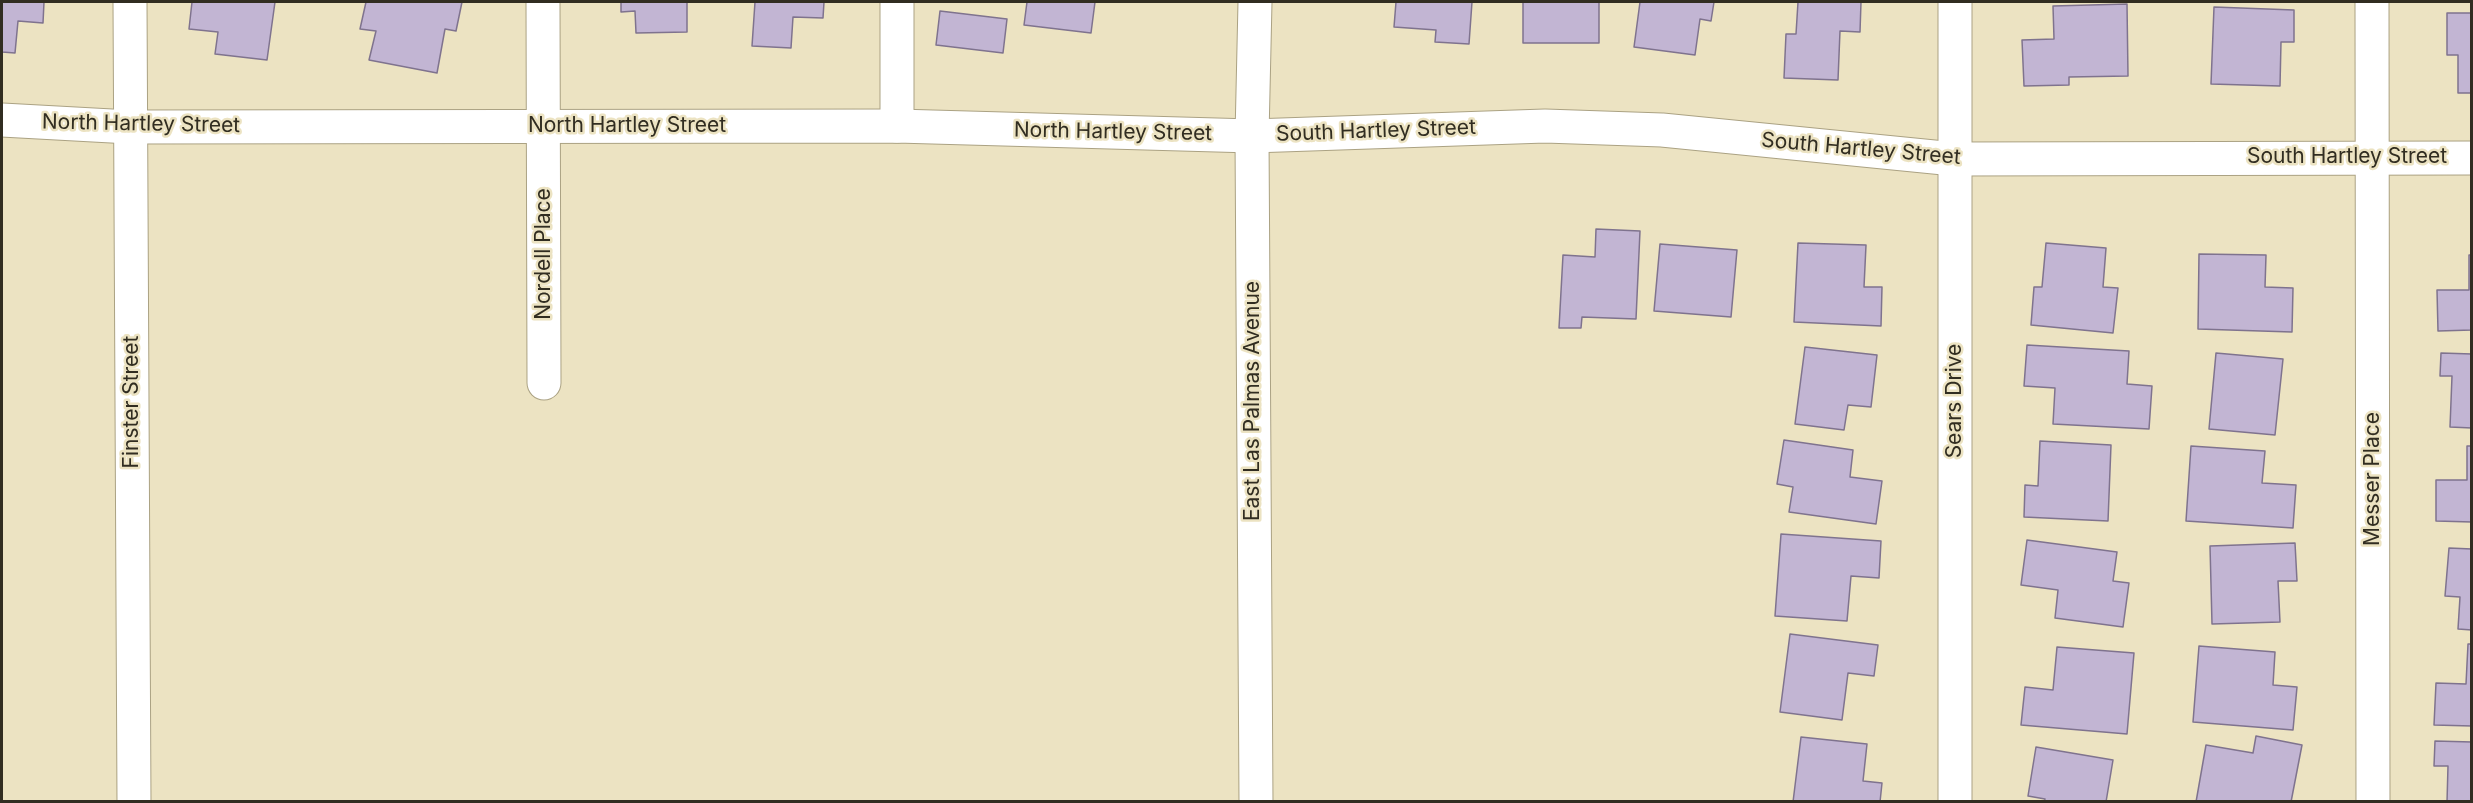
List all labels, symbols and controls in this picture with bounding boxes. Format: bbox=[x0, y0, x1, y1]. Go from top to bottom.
street label: North Hartley Street bbox=[42, 110, 240, 138]
street label: North Hartley Street bbox=[528, 113, 726, 139]
street label: South Hartley Street bbox=[1276, 115, 1476, 147]
street label: North Hartley Street bbox=[1014, 118, 1212, 146]
street label: South Hartley Street bbox=[1760, 128, 1962, 170]
street label: South Hartley Street bbox=[2247, 144, 2447, 170]
street label: Nordell Place bbox=[531, 188, 557, 320]
street label: East Las Palmas Avenue bbox=[1240, 281, 1266, 521]
street label: Finster Street bbox=[119, 336, 145, 468]
street label: Sears Drive bbox=[1942, 344, 1968, 458]
street label: Messer Place bbox=[2360, 412, 2386, 546]

